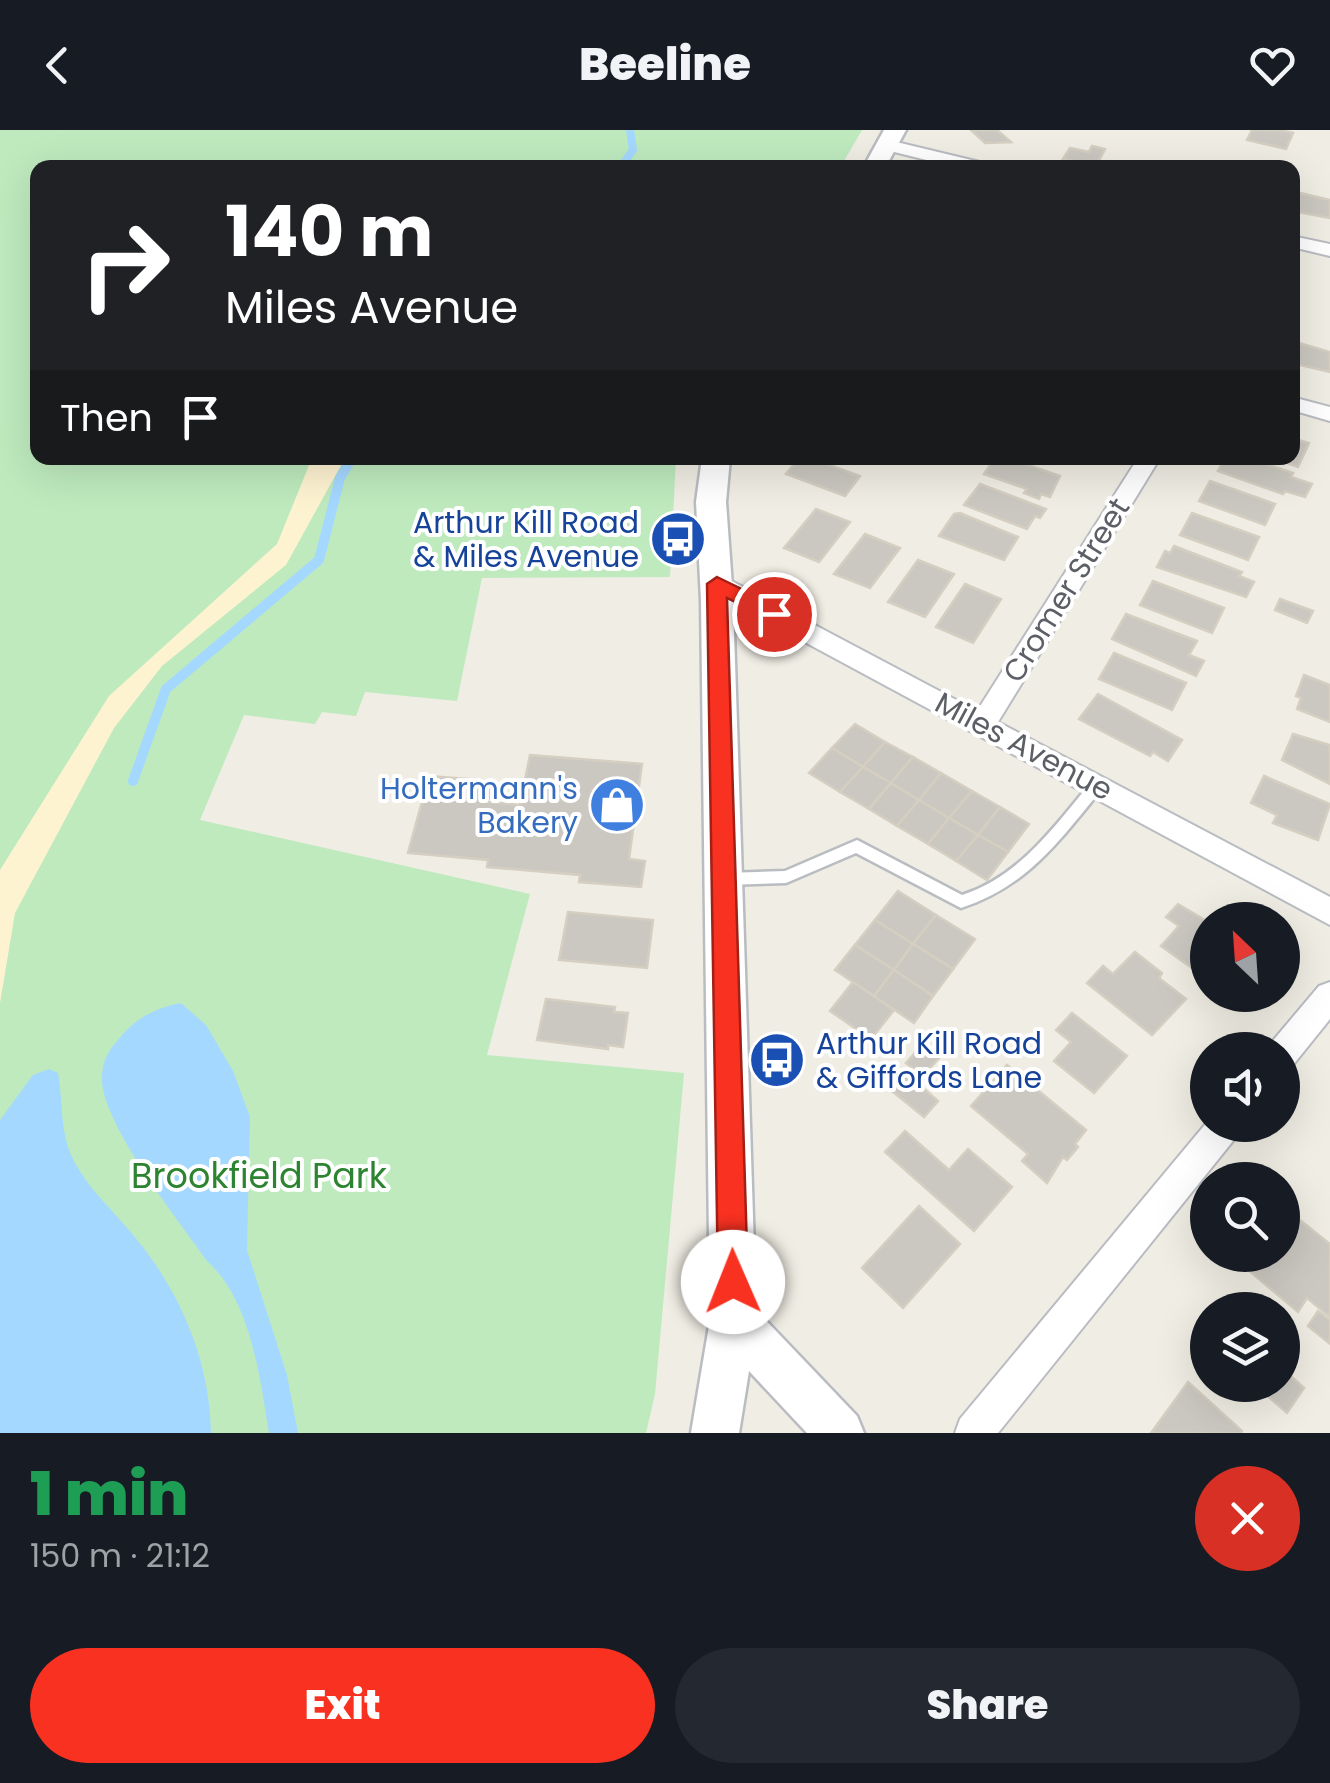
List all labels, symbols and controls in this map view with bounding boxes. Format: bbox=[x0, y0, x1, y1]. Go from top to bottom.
text: Beeline bbox=[579, 33, 751, 96]
icon: back bbox=[30, 38, 85, 93]
icon: heart bbox=[1245, 38, 1300, 93]
text: 140 m bbox=[225, 182, 433, 281]
icon: right bbox=[60, 200, 190, 330]
text: Miles Avenue bbox=[225, 276, 518, 339]
icon: arrive bbox=[173, 390, 228, 445]
text: Then bbox=[60, 391, 153, 444]
street label: Cromer Street bbox=[992, 490, 1140, 690]
place label: Arthur Kill Road & Miles Avenue bbox=[413, 501, 639, 578]
bus stop icon: Arthur Kill Road & Miles Avenue bbox=[648, 509, 708, 569]
pin bbox=[732, 572, 817, 657]
icon: arrive bbox=[747, 587, 802, 642]
street label: Miles Avenue bbox=[928, 681, 1120, 811]
place label: Holtermann's Bakery bbox=[380, 767, 578, 844]
shop icon: Holtermann's Bakery bbox=[587, 775, 647, 835]
north arrow bbox=[1190, 902, 1300, 1012]
map controls bbox=[1190, 902, 1300, 1402]
place label: Arthur Kill Road & Giffords Lane bbox=[816, 1022, 1042, 1099]
bus stop icon: Arthur Kill Road & Giffords Lane bbox=[747, 1030, 807, 1090]
button: sound bbox=[1190, 1032, 1300, 1142]
park label: Brookfield Park bbox=[131, 1151, 387, 1200]
button: search bbox=[1190, 1162, 1300, 1272]
position arrow bbox=[681, 1230, 785, 1334]
button: layers bbox=[1190, 1292, 1300, 1402]
text: 1 min bbox=[30, 1452, 188, 1536]
button: close bbox=[1195, 1466, 1300, 1571]
text: 150 m · 21:12 bbox=[30, 1533, 210, 1578]
button: Exit bbox=[30, 1648, 655, 1763]
button: Share bbox=[675, 1648, 1300, 1763]

